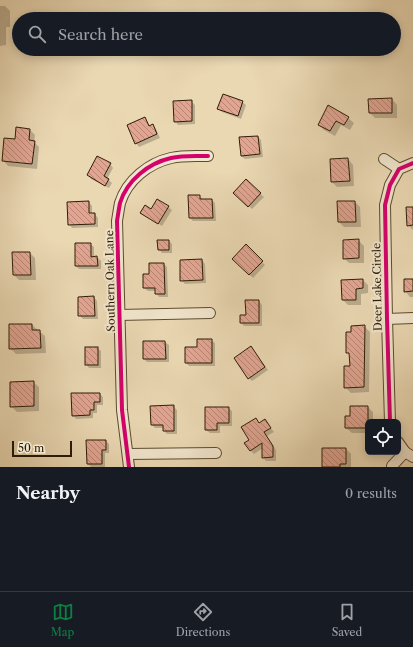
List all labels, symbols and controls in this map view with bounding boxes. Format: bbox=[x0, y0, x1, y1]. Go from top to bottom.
search box bbox=[12, 12, 401, 56]
icon: search bbox=[26, 23, 48, 45]
text: Search here bbox=[58, 25, 143, 44]
street label: Southern Oak Lane bbox=[102, 230, 118, 332]
street label: Deer Lake Circle bbox=[369, 243, 385, 331]
map controls bbox=[365, 419, 401, 455]
button: locate bbox=[365, 419, 401, 455]
scale bar bbox=[12, 439, 72, 458]
text: 50 m bbox=[18, 441, 44, 455]
text: Nearby bbox=[16, 483, 80, 503]
text: 0 results bbox=[345, 485, 397, 501]
tab: Map bbox=[51, 601, 74, 639]
tab: Directions bbox=[176, 601, 230, 639]
tab: Saved bbox=[332, 601, 362, 639]

